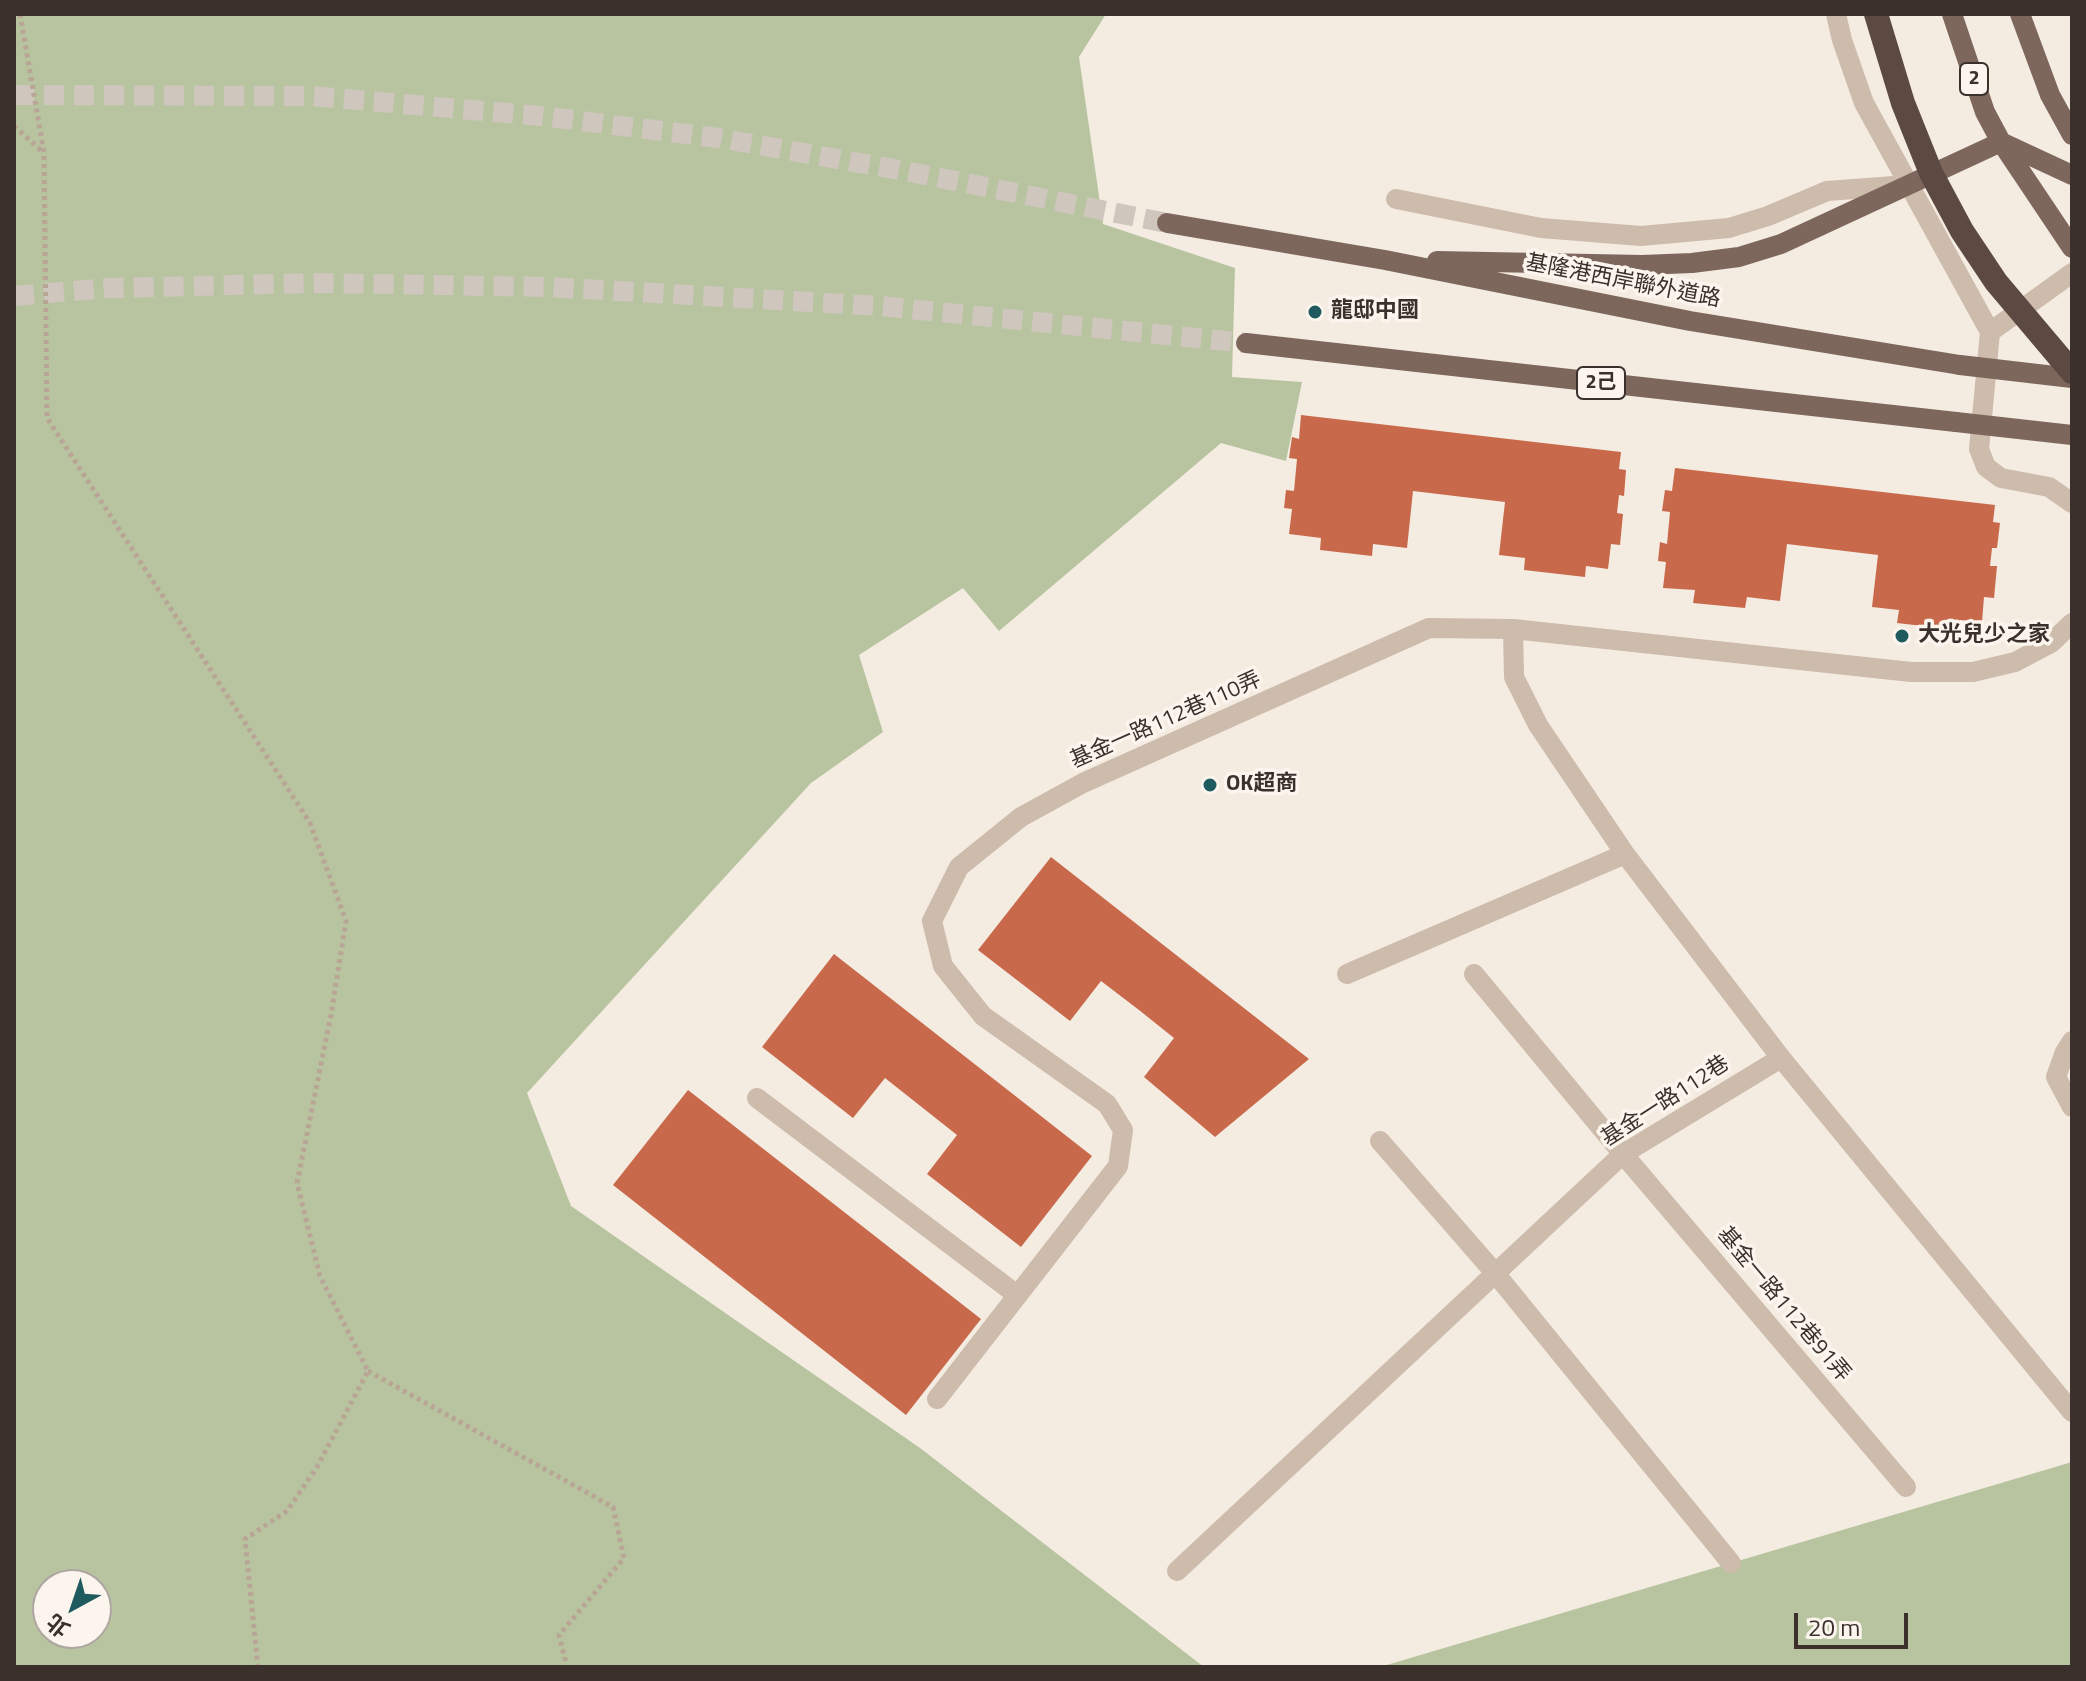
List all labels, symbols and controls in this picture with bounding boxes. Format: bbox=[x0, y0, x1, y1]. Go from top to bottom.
road number: 2 bbox=[1960, 63, 1988, 95]
street label: 基隆港西岸聯外道路 bbox=[1523, 250, 1723, 314]
place label: 龍邸中國 bbox=[1331, 299, 1419, 325]
marker: 龍邸中國 bbox=[1306, 303, 1324, 321]
road number: 2己 bbox=[1577, 367, 1625, 399]
place label: 大光兒少之家 bbox=[1918, 623, 2050, 649]
marker: 大光兒少之家 bbox=[1893, 627, 1911, 645]
street label: 基金一路112巷110弄 bbox=[1067, 667, 1265, 775]
place label: OK超商 bbox=[1226, 772, 1297, 798]
marker: OK超商 bbox=[1201, 776, 1219, 794]
street label: 基金一路112巷 bbox=[1597, 1051, 1735, 1153]
street label: 基金一路112巷91弄 bbox=[1711, 1222, 1855, 1388]
north arrow bbox=[32, 1569, 112, 1649]
scale bar bbox=[1798, 1597, 1912, 1647]
text: 北 bbox=[39, 1606, 77, 1646]
text: 20 m bbox=[1808, 1609, 1860, 1645]

